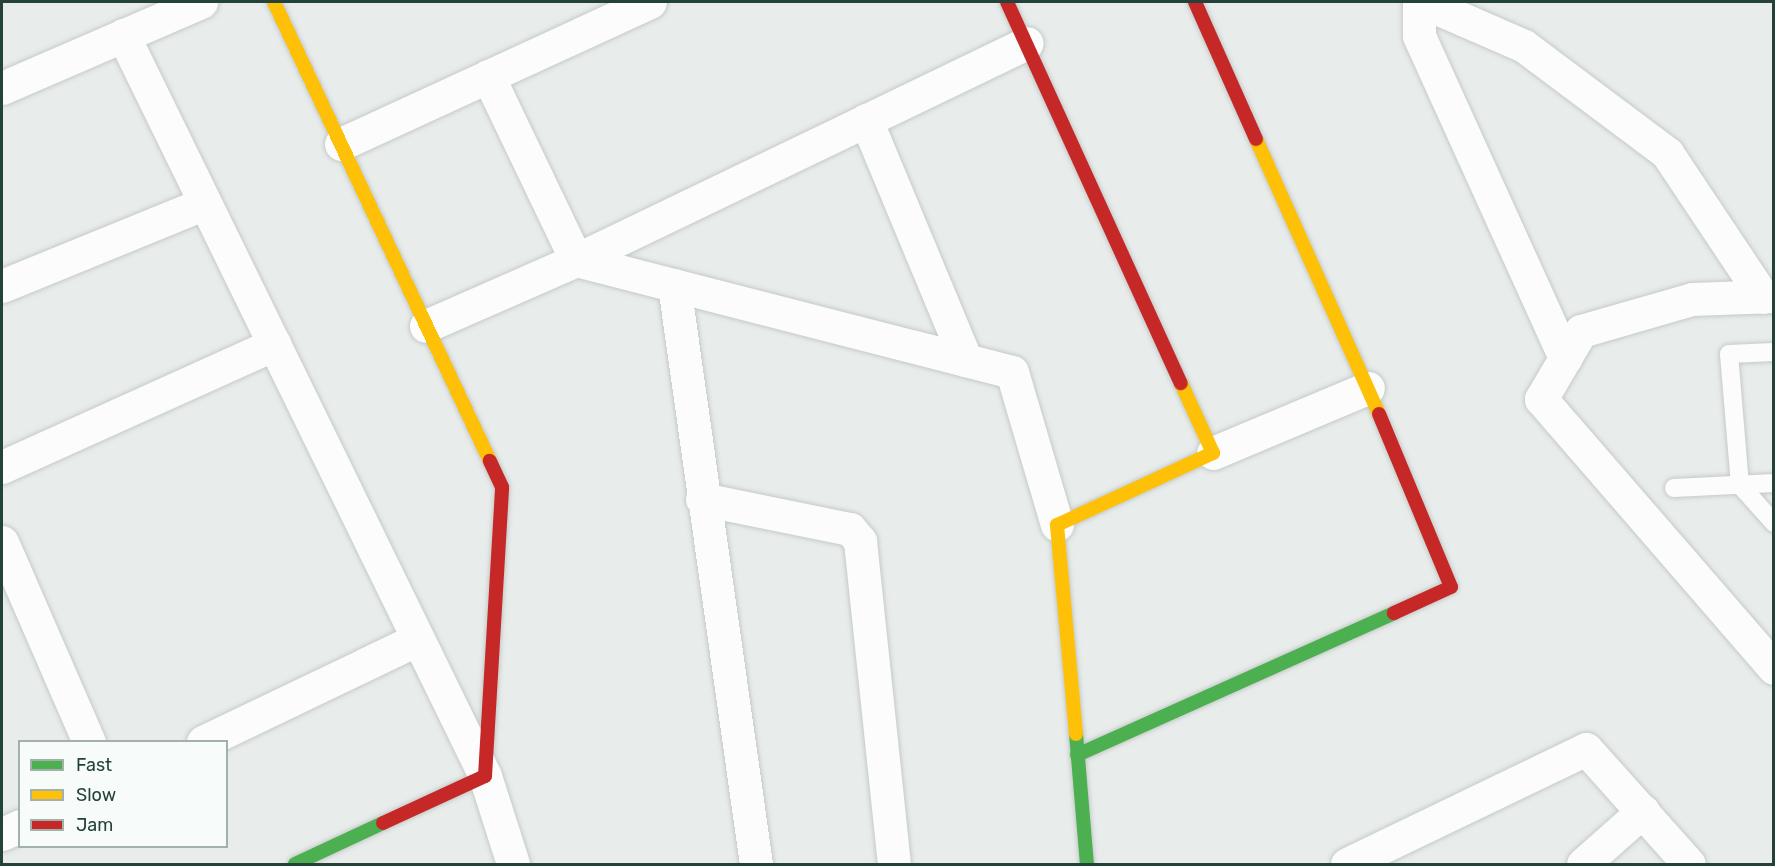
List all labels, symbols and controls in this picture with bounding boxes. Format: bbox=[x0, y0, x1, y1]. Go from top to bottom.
legend bbox=[18, 740, 228, 848]
text: Fast bbox=[76, 754, 112, 776]
text: Slow bbox=[76, 784, 116, 806]
text: Jam bbox=[76, 814, 113, 836]

